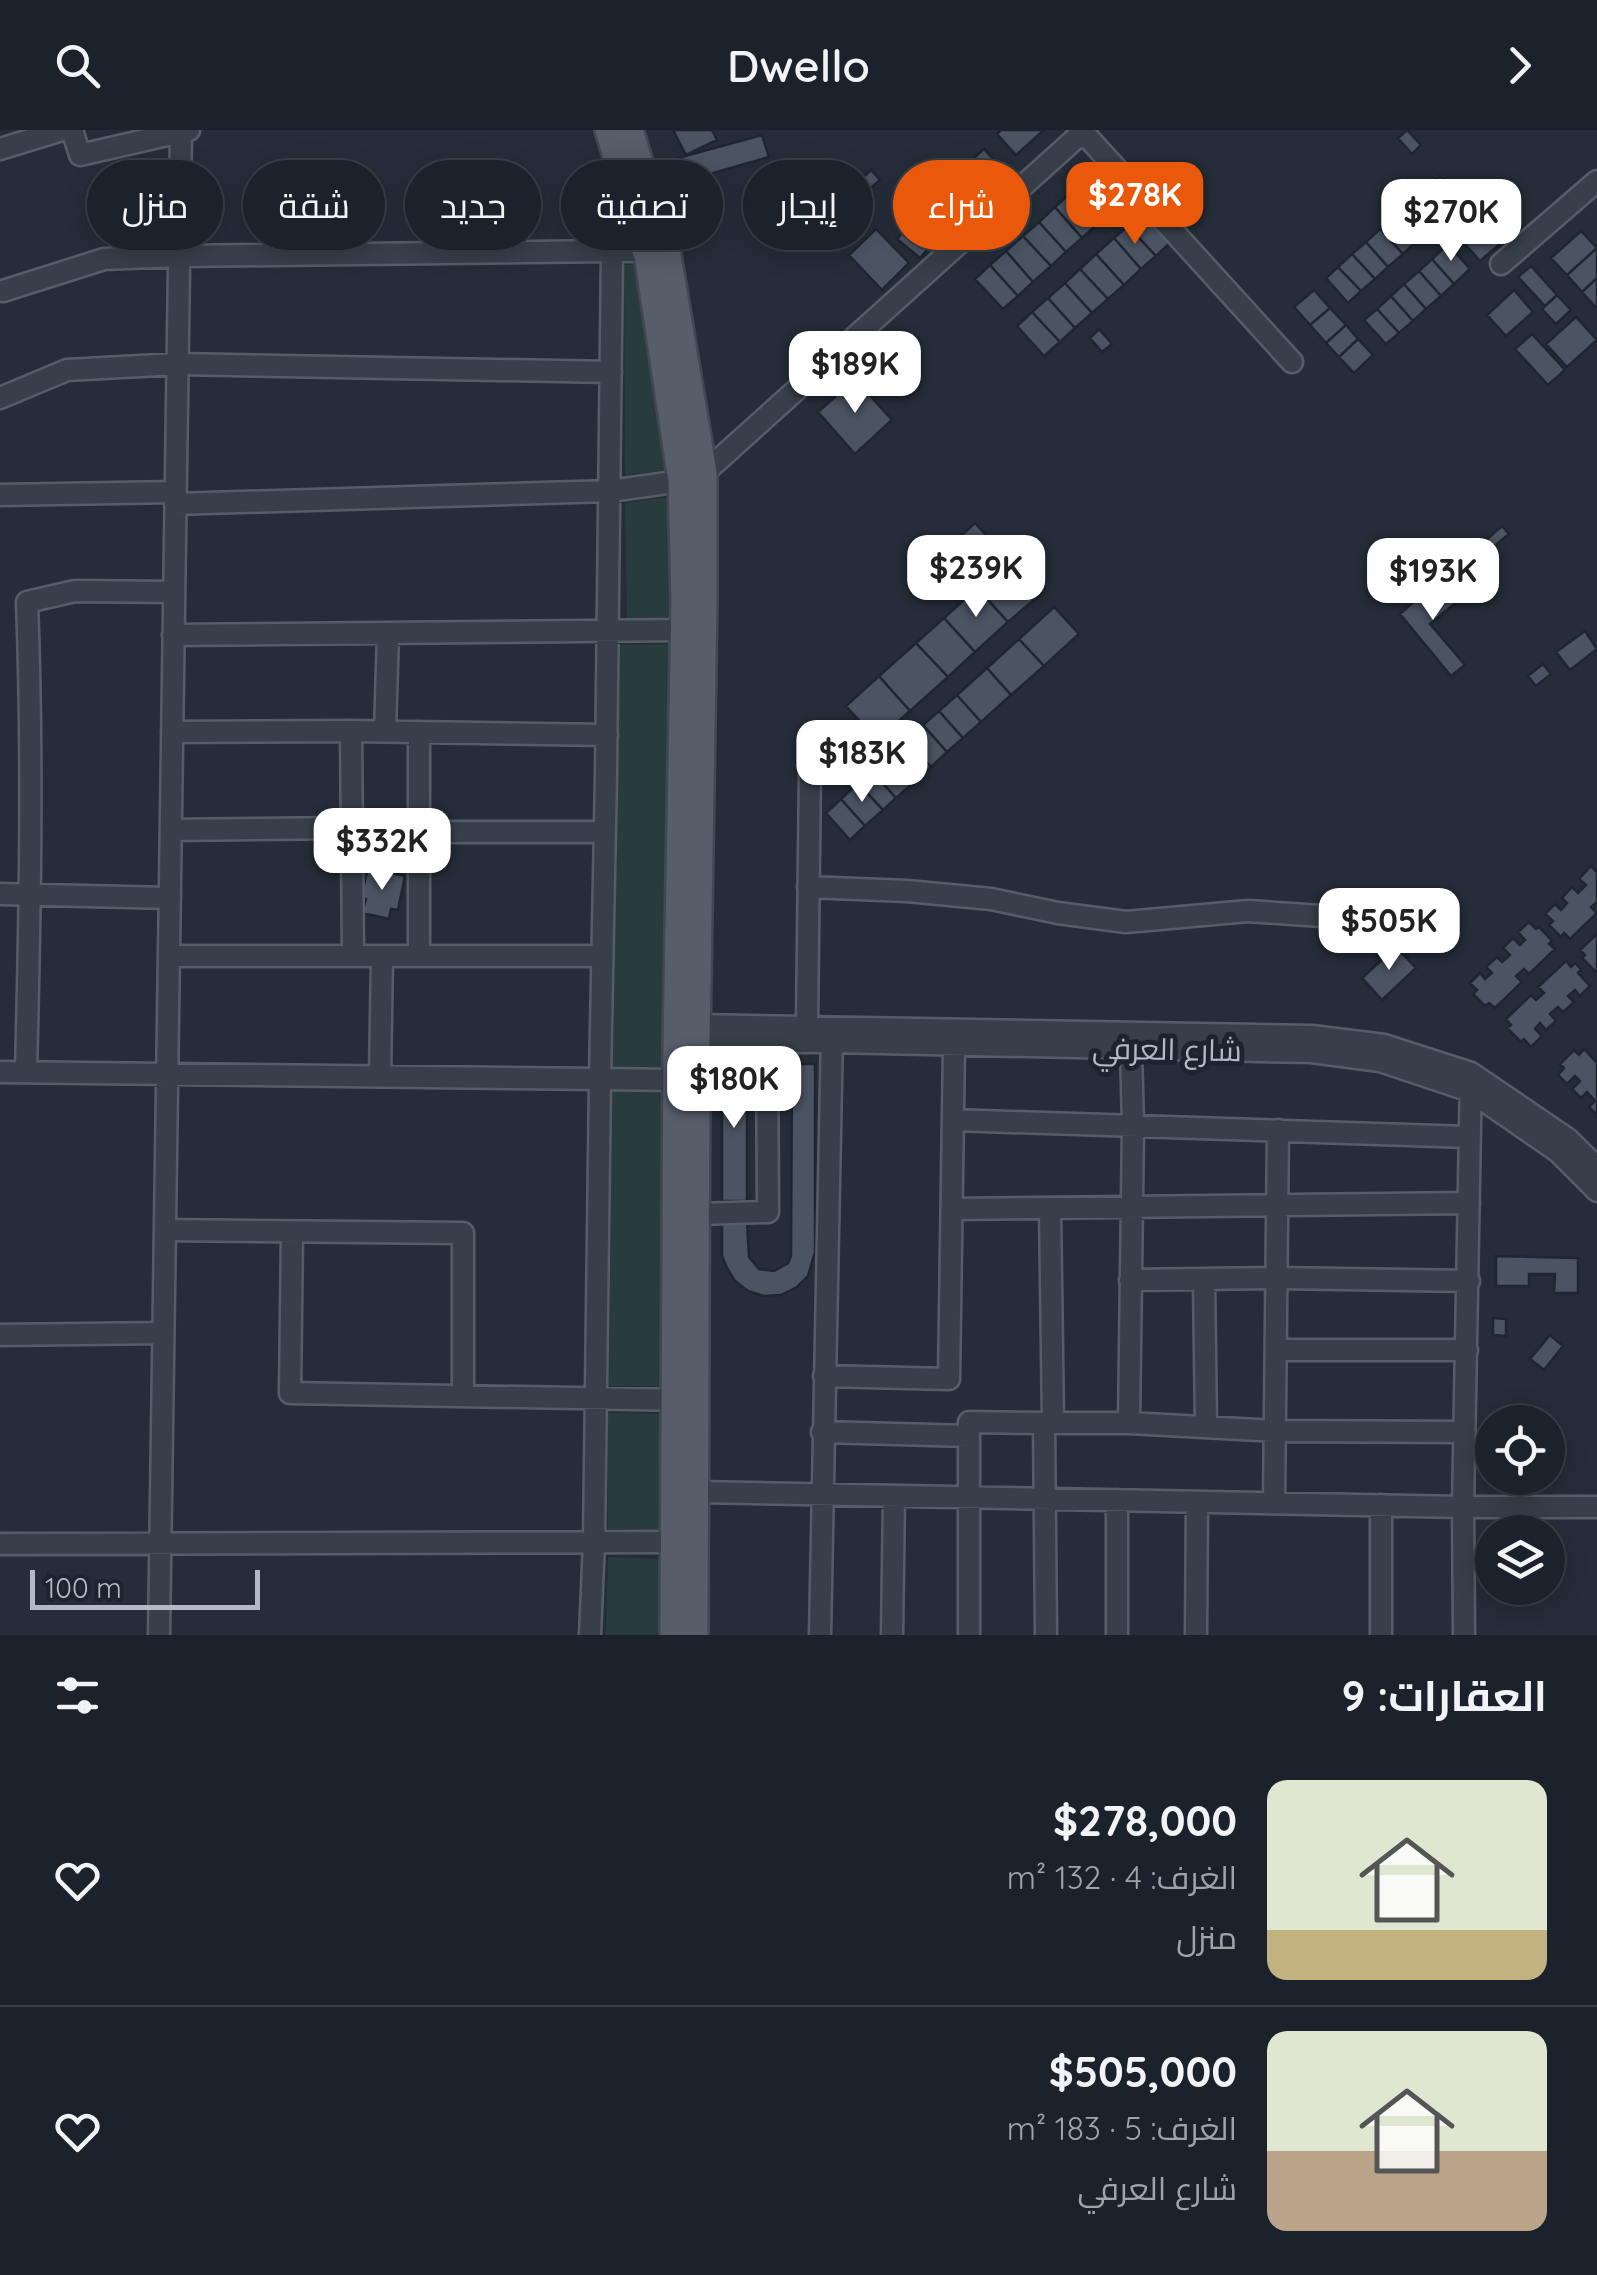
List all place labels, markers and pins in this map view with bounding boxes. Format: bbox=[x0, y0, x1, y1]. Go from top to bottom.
pin: $278K bbox=[1065, 162, 1205, 247]
pin: $270K bbox=[1381, 179, 1521, 264]
pin: $189K bbox=[785, 331, 925, 416]
pin: $239K bbox=[906, 535, 1046, 620]
pin: $193K bbox=[1363, 538, 1503, 623]
pin: $183K bbox=[792, 720, 932, 805]
pin: $332K bbox=[312, 808, 452, 893]
pin: $505K bbox=[1319, 888, 1459, 973]
pin: $180K bbox=[664, 1046, 804, 1131]

